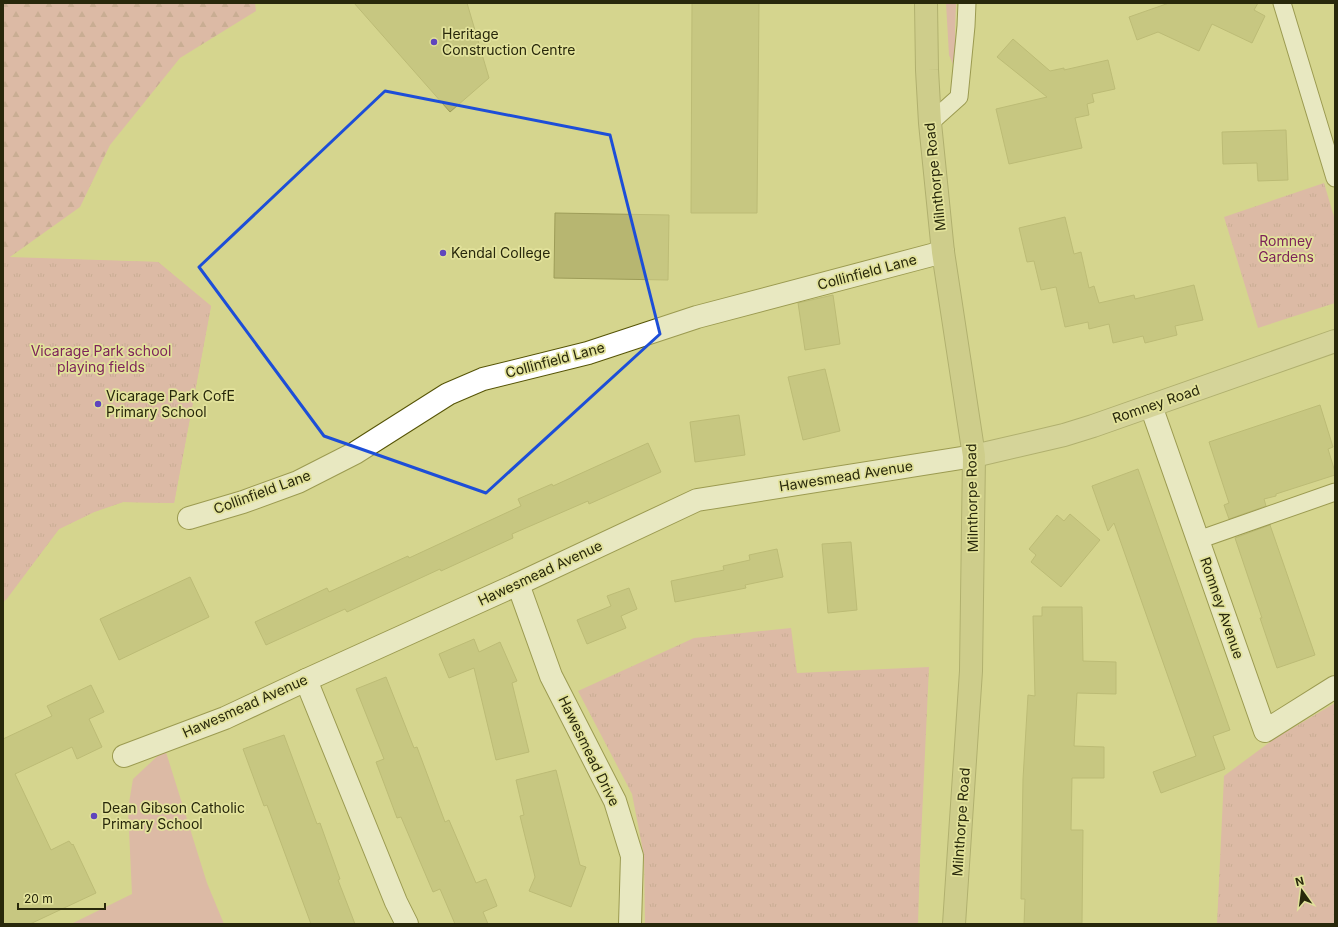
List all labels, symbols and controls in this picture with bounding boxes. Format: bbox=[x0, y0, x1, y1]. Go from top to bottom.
place label: Heritage Construction Centre bbox=[442, 25, 575, 58]
marker: Heritage Construction Centre bbox=[429, 37, 439, 47]
street label: Milnthorpe Road bbox=[920, 122, 949, 232]
park label: Romney Gardens bbox=[1258, 232, 1314, 265]
place label: Kendal College bbox=[451, 244, 550, 261]
marker: Kendal College bbox=[438, 248, 448, 258]
street label: Collinfield Lane bbox=[815, 250, 918, 293]
street label: Collinfield Lane bbox=[503, 338, 606, 381]
park label: Vicarage Park school playing fields bbox=[31, 342, 171, 375]
street label: Romney Road bbox=[1110, 381, 1202, 426]
place label: Vicarage Park CofE Primary School bbox=[106, 387, 235, 420]
marker: Vicarage Park CofE Primary School bbox=[93, 399, 103, 409]
street label: Milnthorpe Road bbox=[962, 443, 981, 553]
street label: Hawesmead Avenue bbox=[778, 457, 914, 494]
street label: Collinfield Lane bbox=[211, 466, 313, 517]
street label: Hawesmead Avenue bbox=[475, 536, 605, 609]
street label: Romney Avenue bbox=[1197, 555, 1248, 661]
street label: Hawesmead Avenue bbox=[180, 670, 310, 741]
street label: Hawesmead Drive bbox=[555, 693, 624, 809]
street label: Milnthorpe Road bbox=[948, 767, 973, 877]
place label: Dean Gibson Catholic Primary School bbox=[102, 799, 245, 832]
marker: Dean Gibson Catholic Primary School bbox=[89, 811, 99, 821]
north arrow bbox=[1282, 871, 1322, 911]
text: N bbox=[1294, 873, 1305, 889]
scale bar bbox=[18, 885, 105, 911]
text: 20 m bbox=[24, 891, 53, 906]

